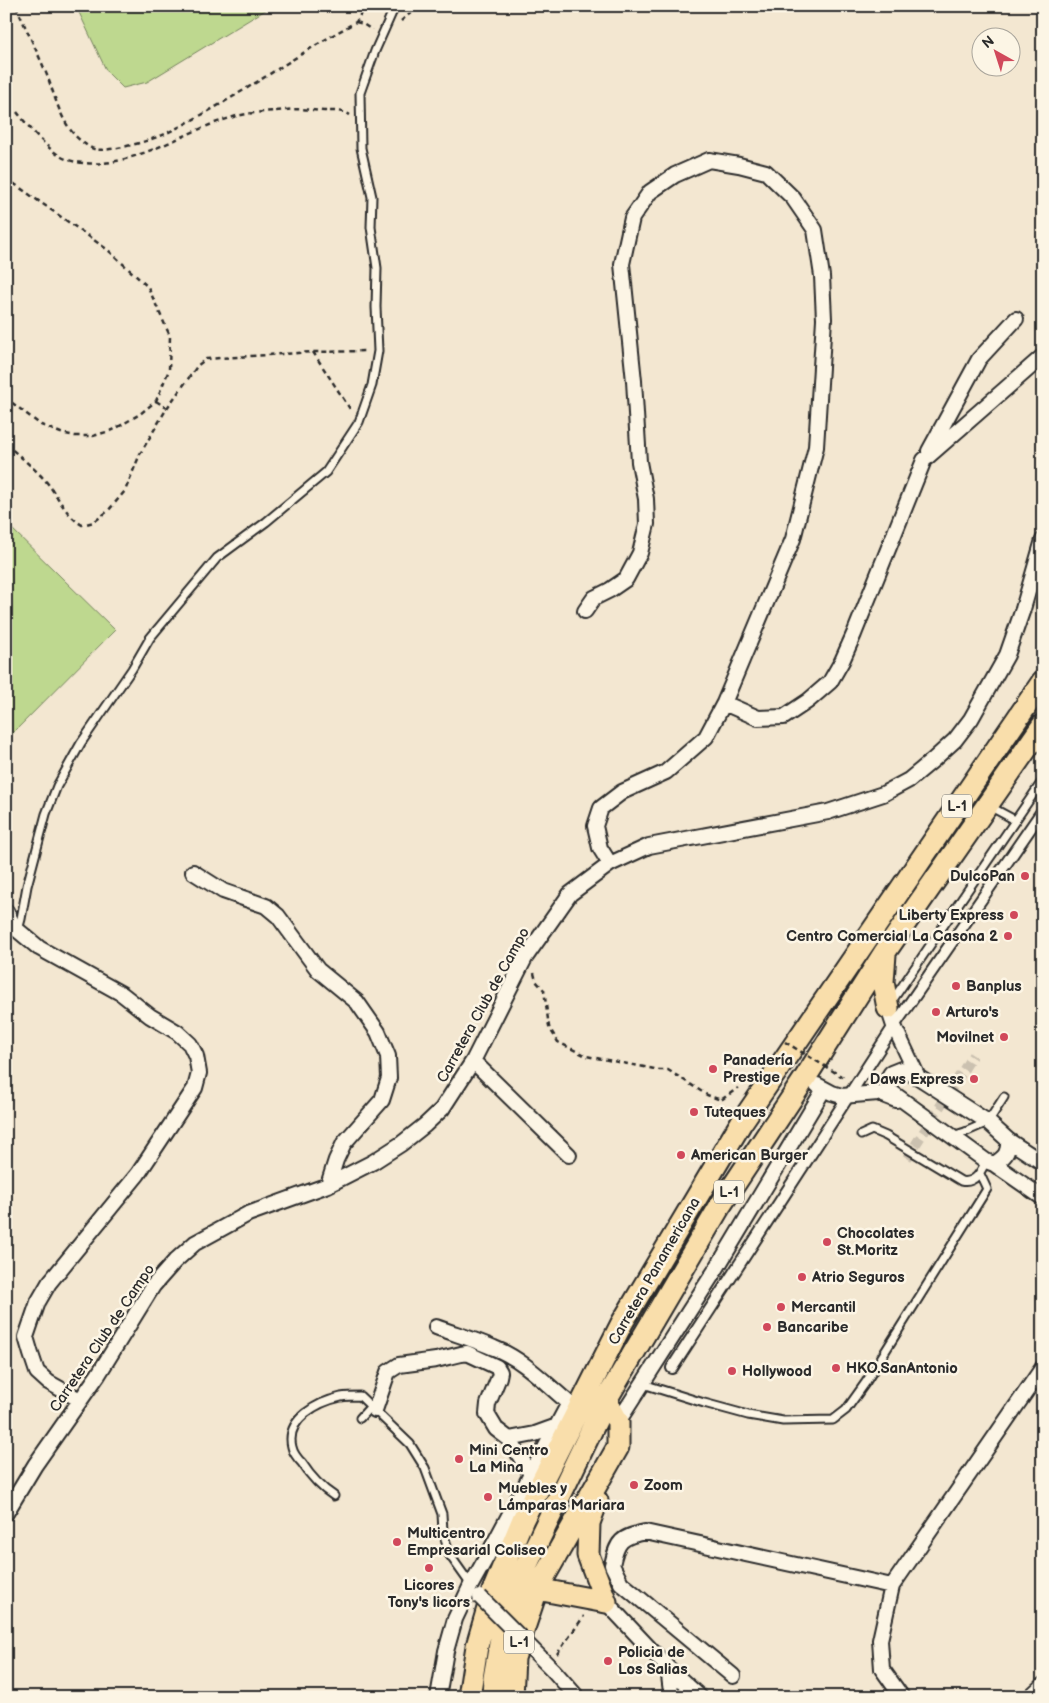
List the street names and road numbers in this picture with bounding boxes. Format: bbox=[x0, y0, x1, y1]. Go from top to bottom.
road number: L-1 bbox=[942, 794, 972, 818]
street label: Carretera Club de Campo bbox=[433, 924, 534, 1086]
road number: L-1 bbox=[714, 1180, 744, 1204]
street label: Carretera Panamericana bbox=[604, 1194, 704, 1348]
street label: Carretera Club de Campo bbox=[46, 1261, 159, 1416]
road number: L-1 bbox=[504, 1630, 534, 1654]

